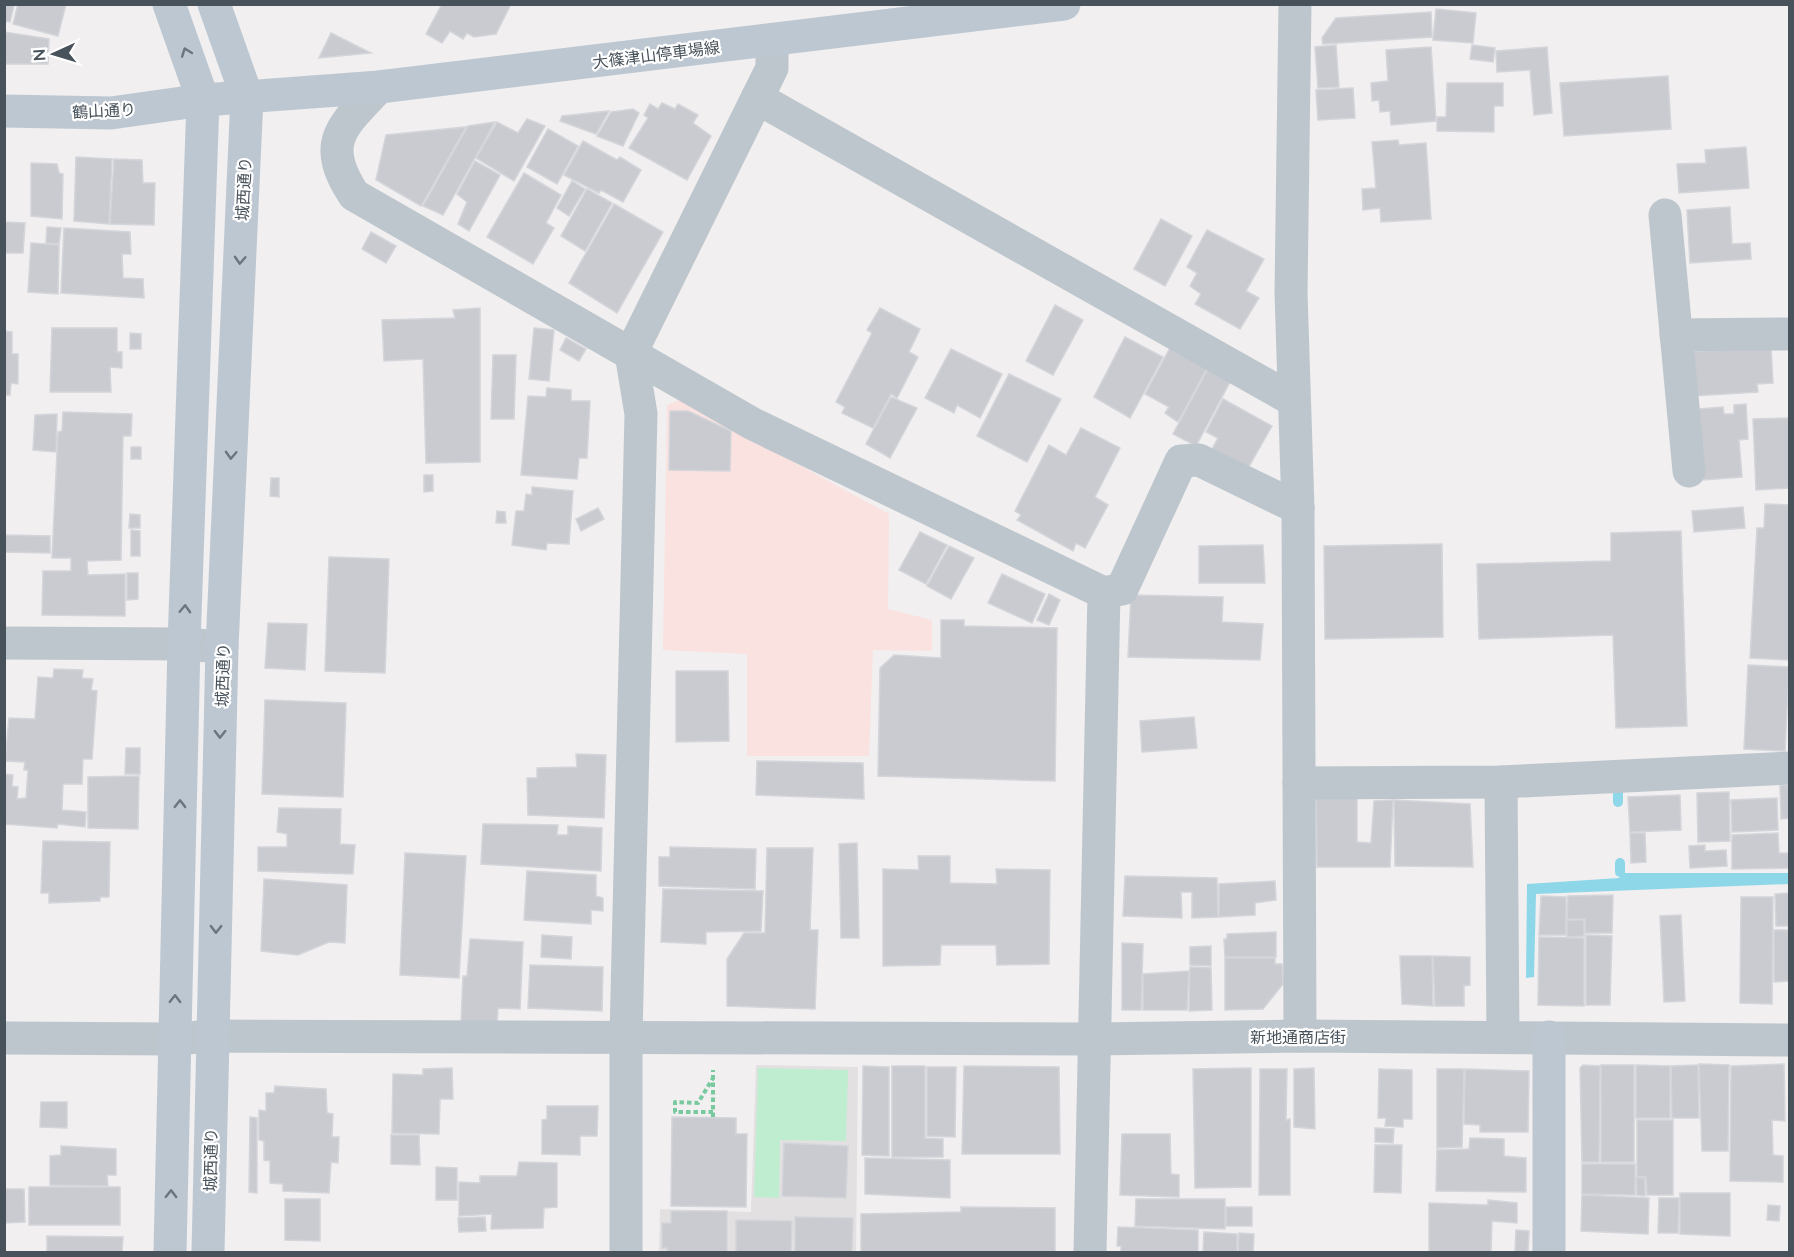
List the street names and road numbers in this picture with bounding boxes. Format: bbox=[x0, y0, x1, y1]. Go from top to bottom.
street label: 大篠津山停車場線 bbox=[591, 37, 721, 71]
street label: 鶴山通り bbox=[72, 99, 136, 121]
street label: 城西通り bbox=[232, 157, 254, 221]
street label: 城西通り bbox=[211, 643, 233, 707]
street label: 新地通商店街 bbox=[1250, 1027, 1346, 1046]
street label: 城西通り bbox=[200, 1128, 220, 1192]

